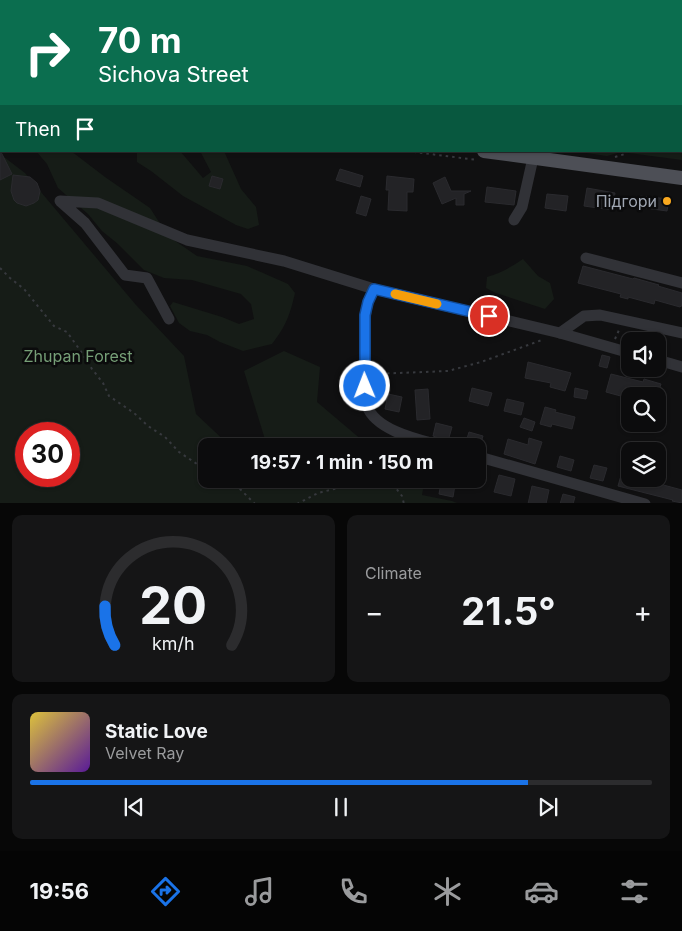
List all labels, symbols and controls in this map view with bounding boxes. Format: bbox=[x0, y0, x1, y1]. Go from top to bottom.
text: 70 m bbox=[98, 19, 182, 61]
icon: right bbox=[15, 20, 80, 85]
text: Sichova Street bbox=[98, 61, 249, 87]
icon: arrive bbox=[71, 115, 99, 143]
text: Then bbox=[15, 118, 61, 141]
place label: Підгори bbox=[596, 191, 657, 211]
marker: Підгори bbox=[661, 195, 673, 207]
pin bbox=[468, 295, 510, 337]
icon: arrive bbox=[475, 302, 503, 330]
map controls bbox=[621, 332, 666, 487]
button: sound bbox=[621, 332, 666, 377]
park label: Zhupan Forest bbox=[23, 346, 133, 366]
position arrow bbox=[338, 359, 390, 411]
button: search bbox=[621, 387, 666, 432]
speed limit sign: 30 bbox=[15, 422, 80, 487]
button: layers bbox=[621, 442, 666, 487]
text: 19:57 · 1 min · 150 m bbox=[251, 451, 433, 474]
text: Climate bbox=[365, 563, 422, 583]
text: 20 bbox=[140, 574, 207, 637]
text: 21.5° bbox=[461, 588, 556, 634]
text: − bbox=[365, 595, 384, 629]
text: + bbox=[633, 595, 652, 629]
text: km/h bbox=[152, 633, 195, 654]
text: Static Love bbox=[105, 720, 208, 743]
text: Velvet Ray bbox=[105, 743, 184, 763]
icon: previous bbox=[120, 793, 148, 821]
icon: pause bbox=[327, 793, 355, 821]
icon: next bbox=[534, 793, 562, 821]
icon: directions bbox=[148, 874, 183, 909]
icon: music bbox=[242, 874, 277, 909]
icon: phone bbox=[336, 874, 371, 909]
icon: climate bbox=[430, 874, 465, 909]
icon: car bbox=[524, 874, 559, 909]
icon: filters bbox=[617, 874, 652, 909]
text: 19:56 bbox=[29, 878, 89, 904]

